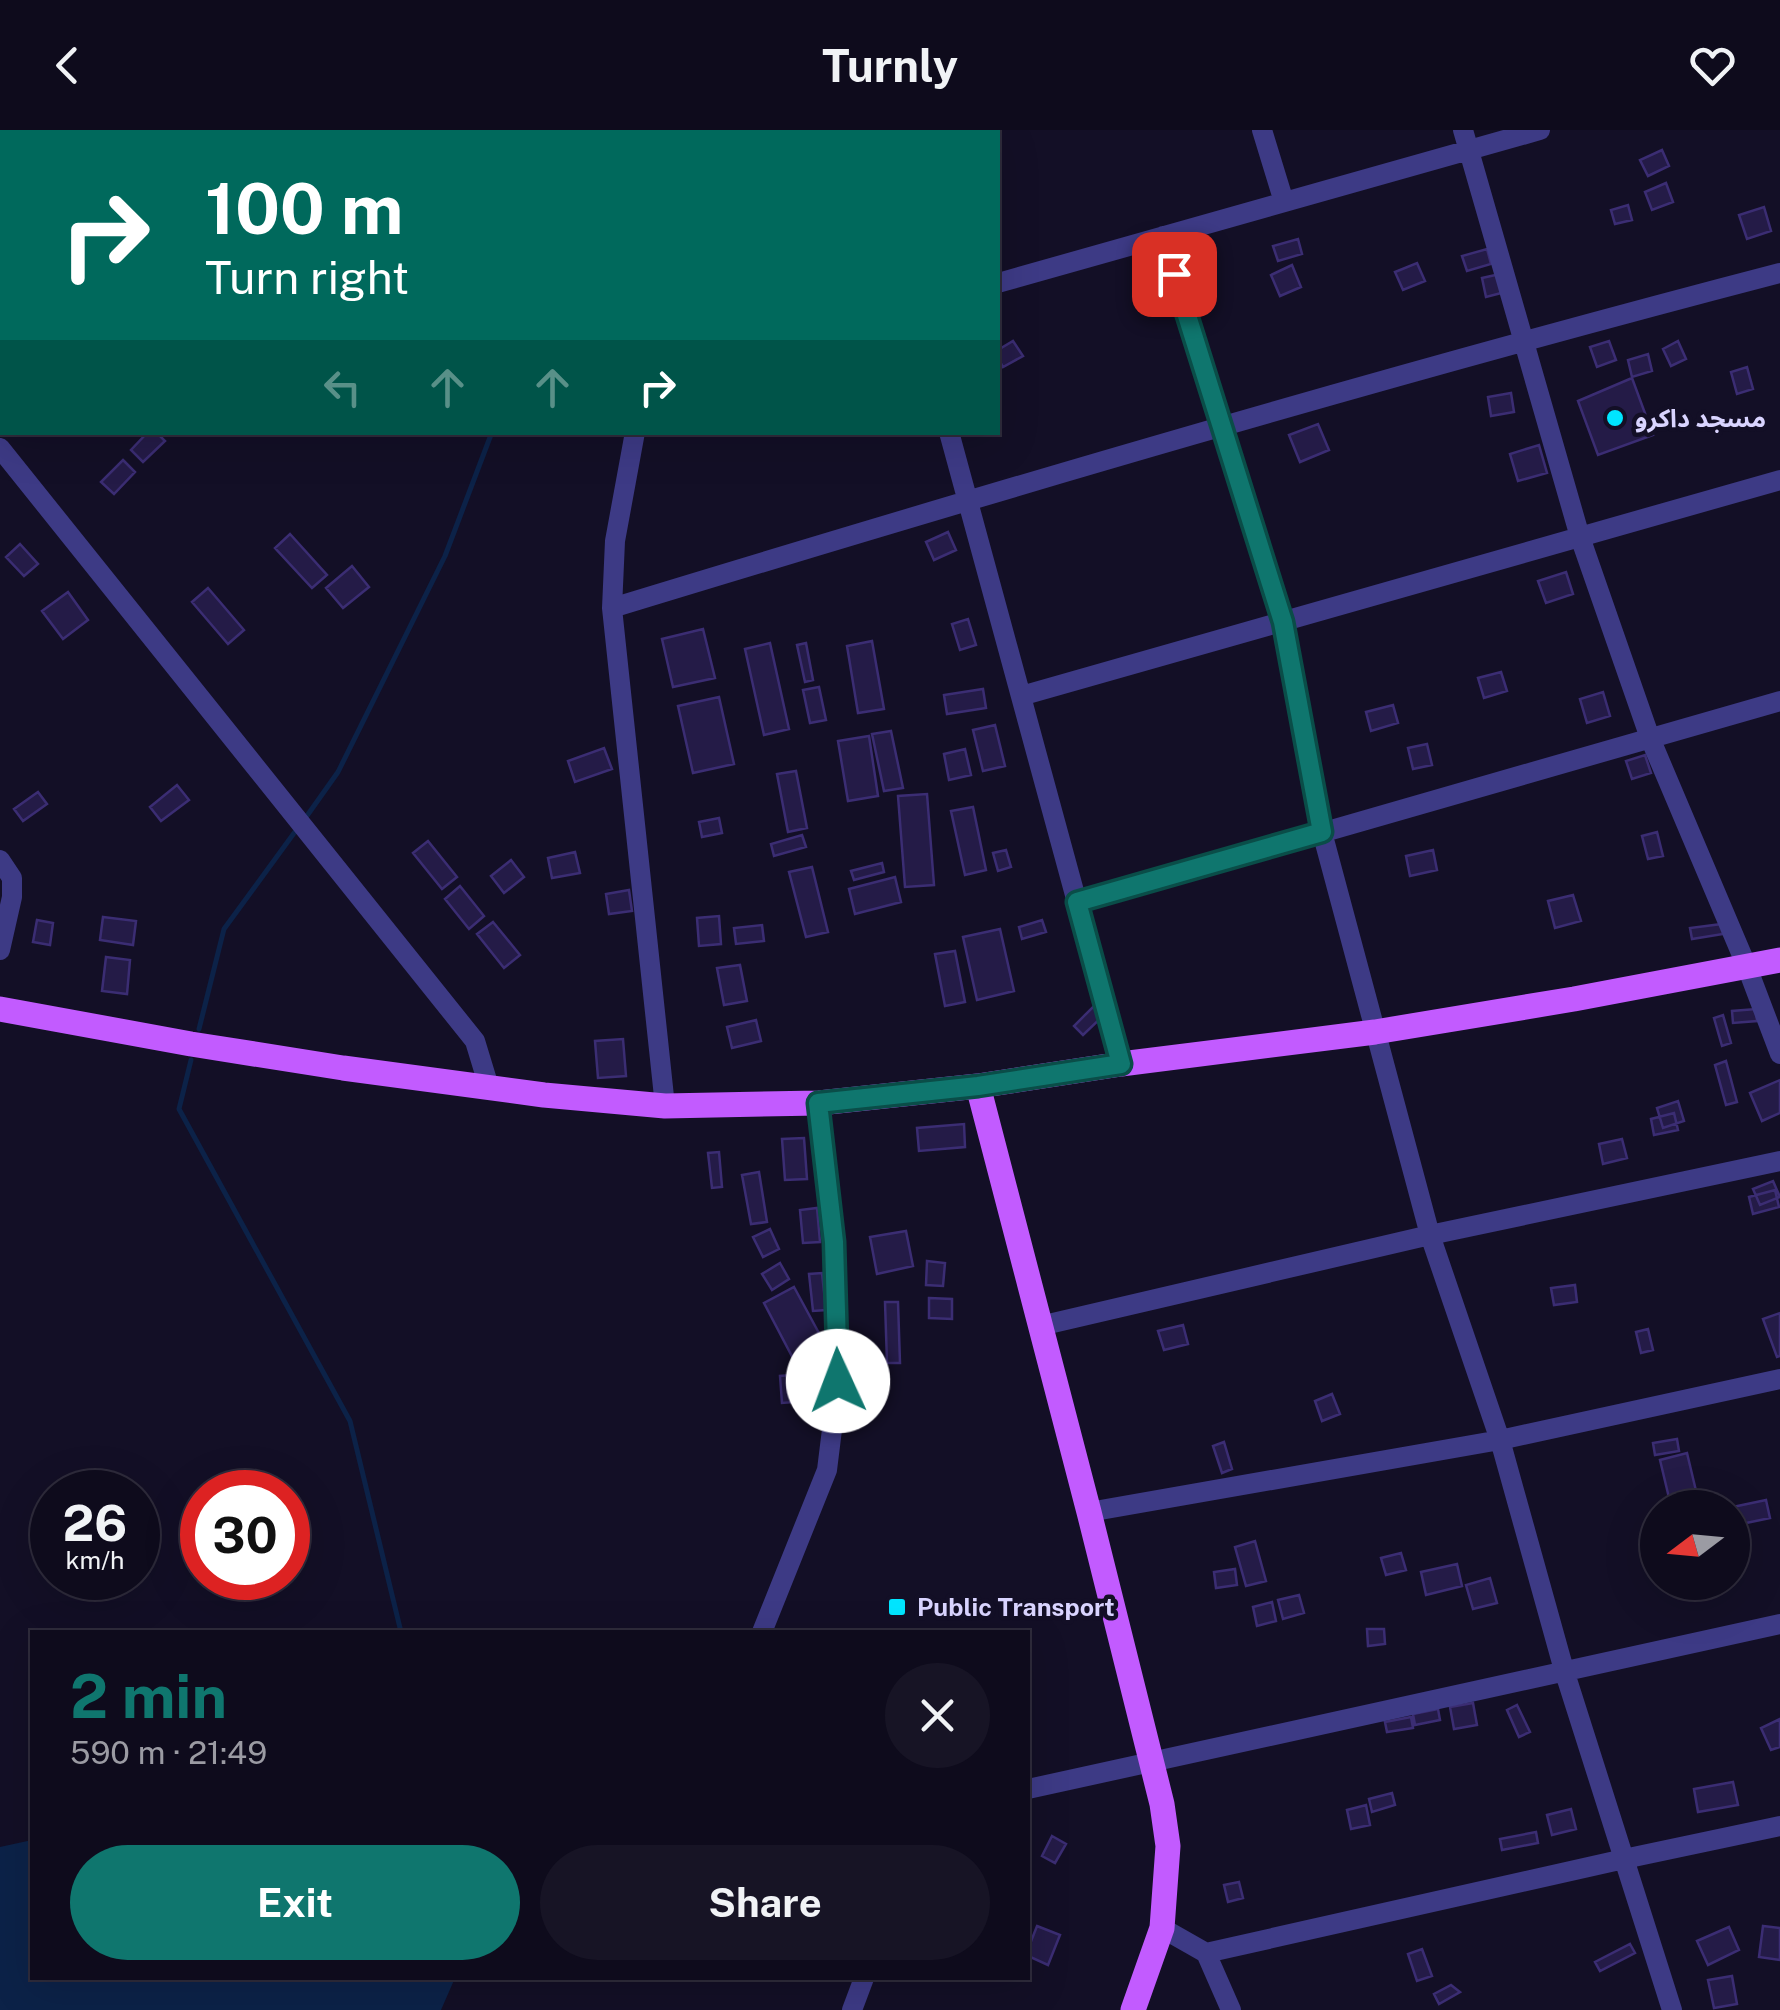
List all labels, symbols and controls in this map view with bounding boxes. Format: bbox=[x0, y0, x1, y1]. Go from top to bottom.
icon: back bbox=[40, 38, 95, 93]
icon: heart bbox=[1685, 38, 1740, 93]
text: Turnly bbox=[822, 39, 958, 92]
text: 100 m bbox=[205, 167, 403, 250]
icon: right bbox=[40, 170, 170, 300]
pin bbox=[1132, 232, 1217, 317]
icon: arrive bbox=[1147, 247, 1202, 302]
text: Turn right bbox=[205, 251, 409, 304]
icon: left bbox=[315, 360, 370, 415]
icon: ahead bbox=[420, 360, 475, 415]
icon: ahead bbox=[525, 360, 580, 415]
icon: right bbox=[630, 360, 685, 415]
place label: مسجد داكرو bbox=[1635, 403, 1766, 433]
marker: مسجد داكرو bbox=[1604, 407, 1626, 429]
position arrow bbox=[786, 1329, 890, 1433]
speed limit sign: 30 bbox=[180, 1470, 310, 1600]
north arrow bbox=[1640, 1490, 1750, 1600]
map controls bbox=[1640, 1490, 1750, 1600]
text: 26 bbox=[63, 1493, 127, 1552]
text: km/h bbox=[66, 1545, 124, 1575]
place label: Public Transport bbox=[917, 1592, 1115, 1622]
marker: Public Transport bbox=[886, 1596, 908, 1618]
text: 2 min bbox=[70, 1661, 227, 1732]
button: close bbox=[885, 1663, 990, 1768]
text: 590 m · 21:49 bbox=[70, 1734, 267, 1771]
button: Exit bbox=[70, 1845, 520, 1960]
button: Share bbox=[540, 1845, 990, 1960]

